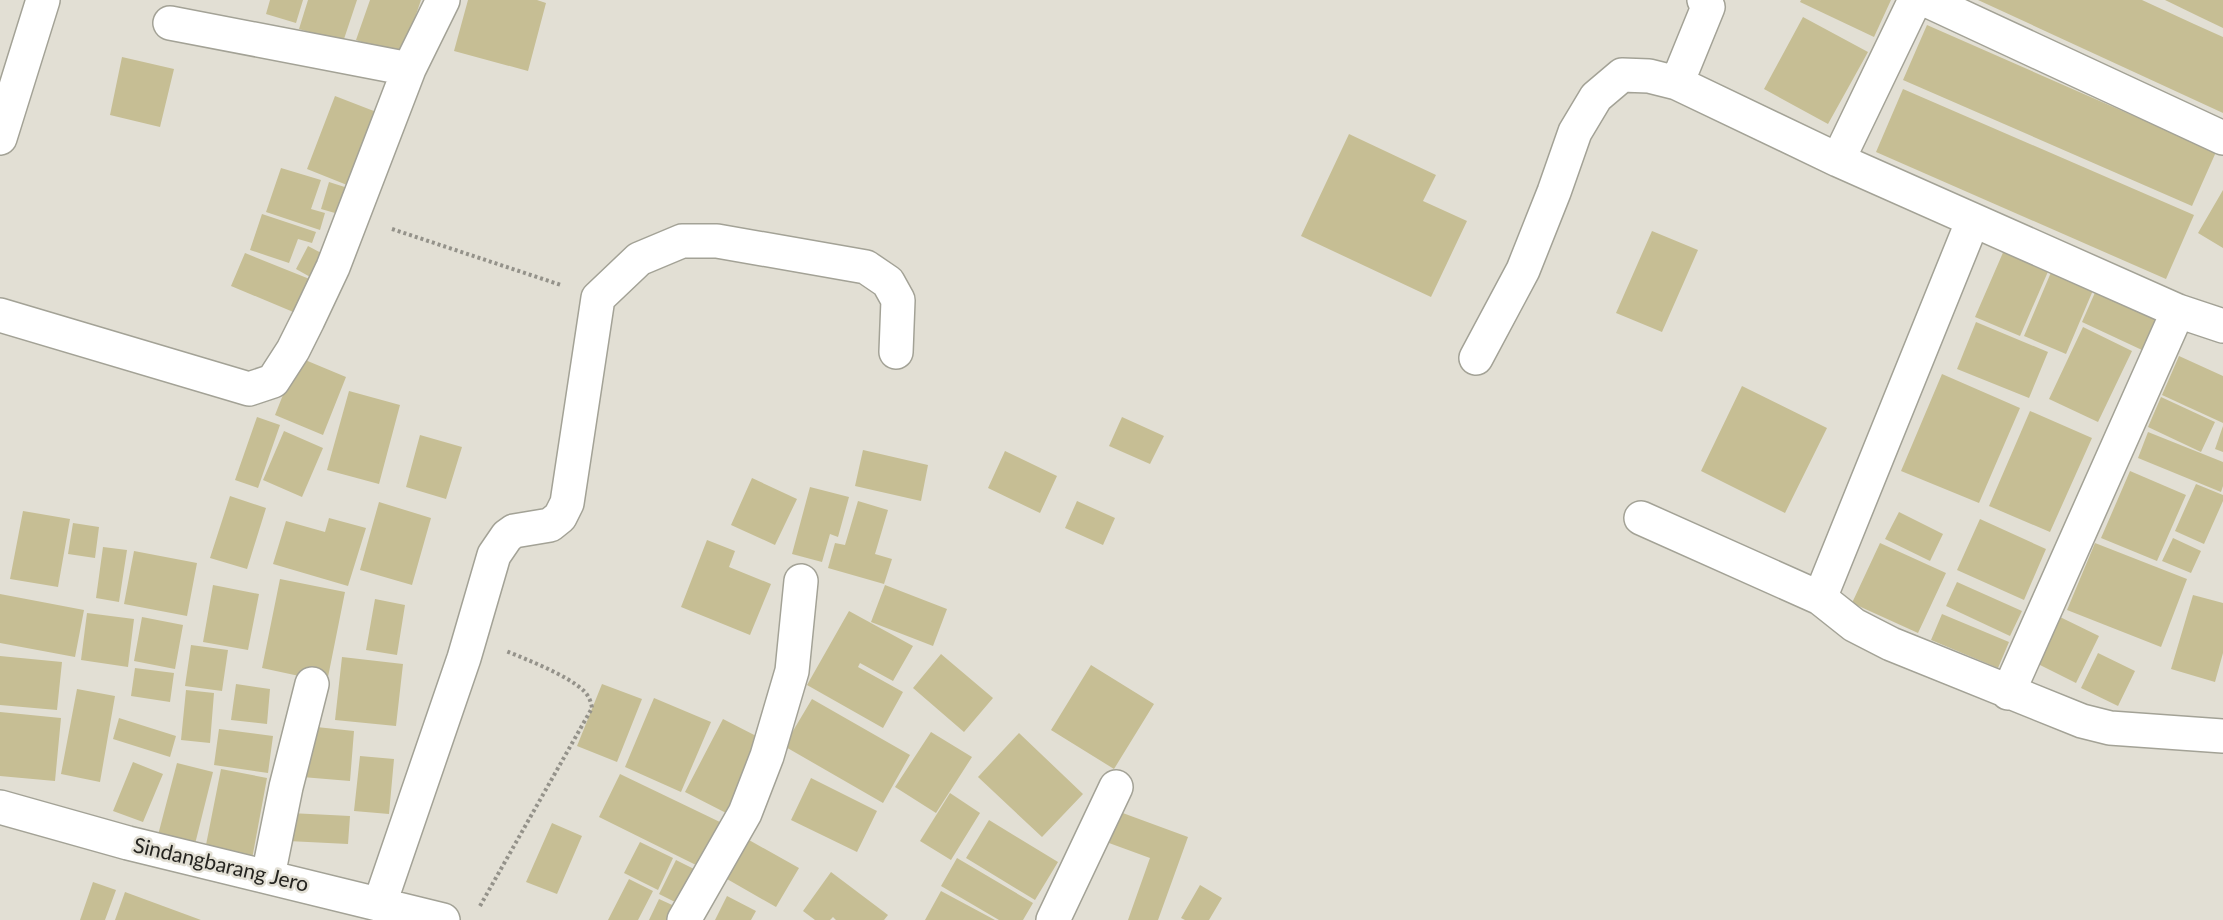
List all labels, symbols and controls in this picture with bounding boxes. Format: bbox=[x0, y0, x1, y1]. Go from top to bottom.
street label: Sindangbarang Jero bbox=[131, 831, 311, 896]

